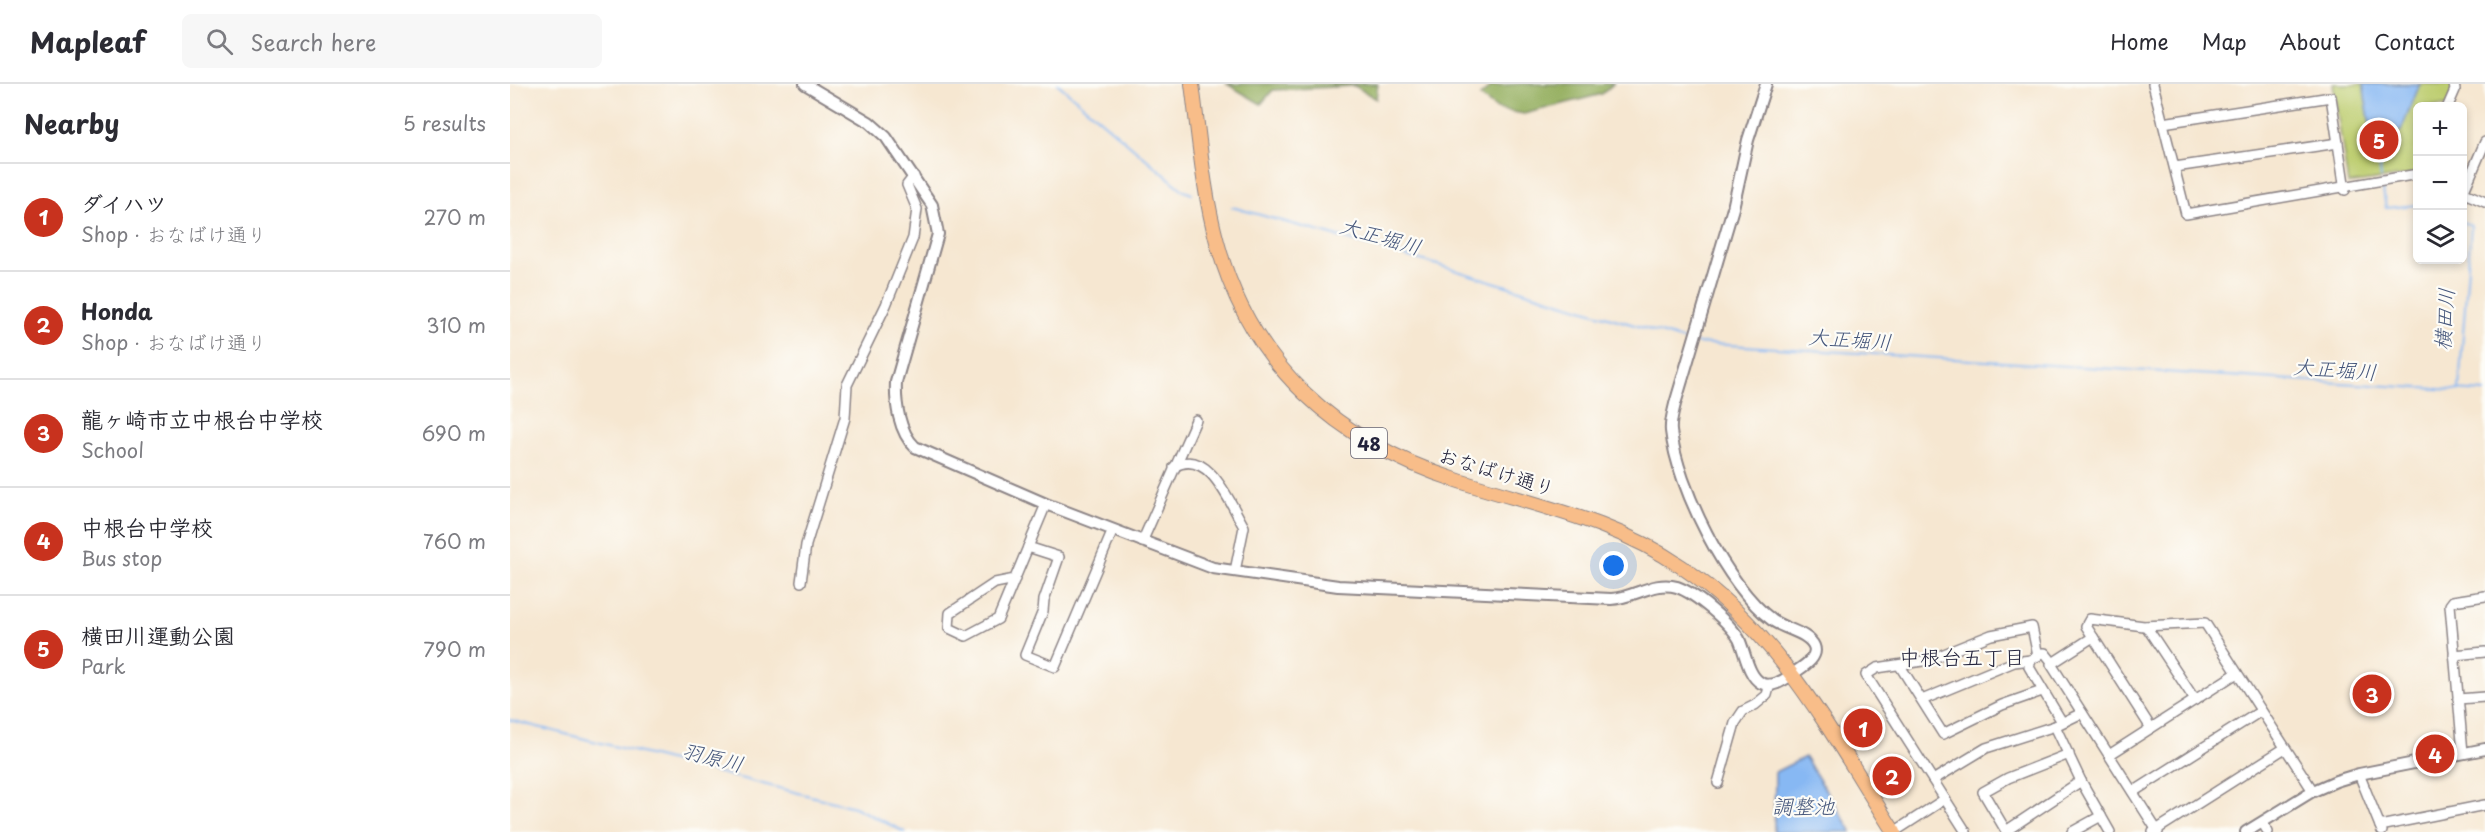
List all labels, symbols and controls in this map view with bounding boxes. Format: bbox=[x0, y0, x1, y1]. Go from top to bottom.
search box bbox=[182, 14, 602, 68]
text: Mapleaf bbox=[30, 20, 146, 63]
icon: search bbox=[203, 25, 236, 58]
text: Search here bbox=[251, 25, 376, 58]
text: Home bbox=[2110, 25, 2169, 57]
text: Map bbox=[2202, 25, 2247, 57]
text: About bbox=[2280, 25, 2341, 57]
text: Contact bbox=[2374, 25, 2455, 57]
map controls bbox=[2413, 102, 2467, 264]
button: + bbox=[2413, 102, 2467, 156]
text: Nearby bbox=[24, 104, 119, 143]
text: 5 results bbox=[403, 108, 486, 138]
pin: 5 bbox=[2360, 118, 2398, 162]
button: − bbox=[2413, 156, 2467, 210]
text: ダイハツ bbox=[81, 186, 167, 219]
text: 1 bbox=[39, 202, 48, 232]
text: 270 m bbox=[423, 202, 486, 232]
water label: 大正堀川 bbox=[1336, 208, 1426, 262]
button: layers bbox=[2413, 210, 2467, 264]
text: Shop · おなばけ通り bbox=[81, 219, 267, 249]
water label: 横田川 bbox=[2425, 286, 2461, 352]
text: Honda bbox=[81, 294, 153, 327]
text: 2 bbox=[36, 310, 51, 340]
text: 310 m bbox=[426, 310, 486, 340]
water label: 大正堀川 bbox=[1807, 319, 1893, 357]
text: Shop · おなばけ通り bbox=[81, 327, 267, 357]
water label: 大正堀川 bbox=[2292, 349, 2378, 387]
text: 龍ヶ崎市立中根台中学校 bbox=[81, 402, 323, 435]
text: 3 bbox=[37, 418, 50, 448]
text: 690 m bbox=[422, 418, 486, 448]
road number: 48 bbox=[1351, 428, 1387, 458]
text: School bbox=[81, 435, 144, 465]
street label: おなばけ通り bbox=[1435, 439, 1559, 503]
text: 中根台中学校 bbox=[81, 510, 213, 543]
text: 4 bbox=[37, 526, 50, 556]
text: 760 m bbox=[423, 526, 486, 556]
text: Bus stop bbox=[81, 543, 162, 573]
your location bbox=[1599, 551, 1628, 580]
text: 横田川運動公園 bbox=[81, 618, 235, 651]
text: 5 bbox=[37, 634, 50, 664]
text: 790 m bbox=[423, 634, 486, 664]
district label: 中根台五丁目 bbox=[1899, 640, 2025, 672]
text: Park bbox=[81, 651, 126, 681]
pin: 3 bbox=[2352, 672, 2392, 716]
pin: 1 bbox=[1844, 706, 1882, 750]
pin: 4 bbox=[2416, 732, 2454, 776]
water label: 羽原川 bbox=[679, 733, 747, 779]
pin: 2 bbox=[1872, 754, 1912, 798]
water label: 調整池 bbox=[1772, 789, 1835, 821]

